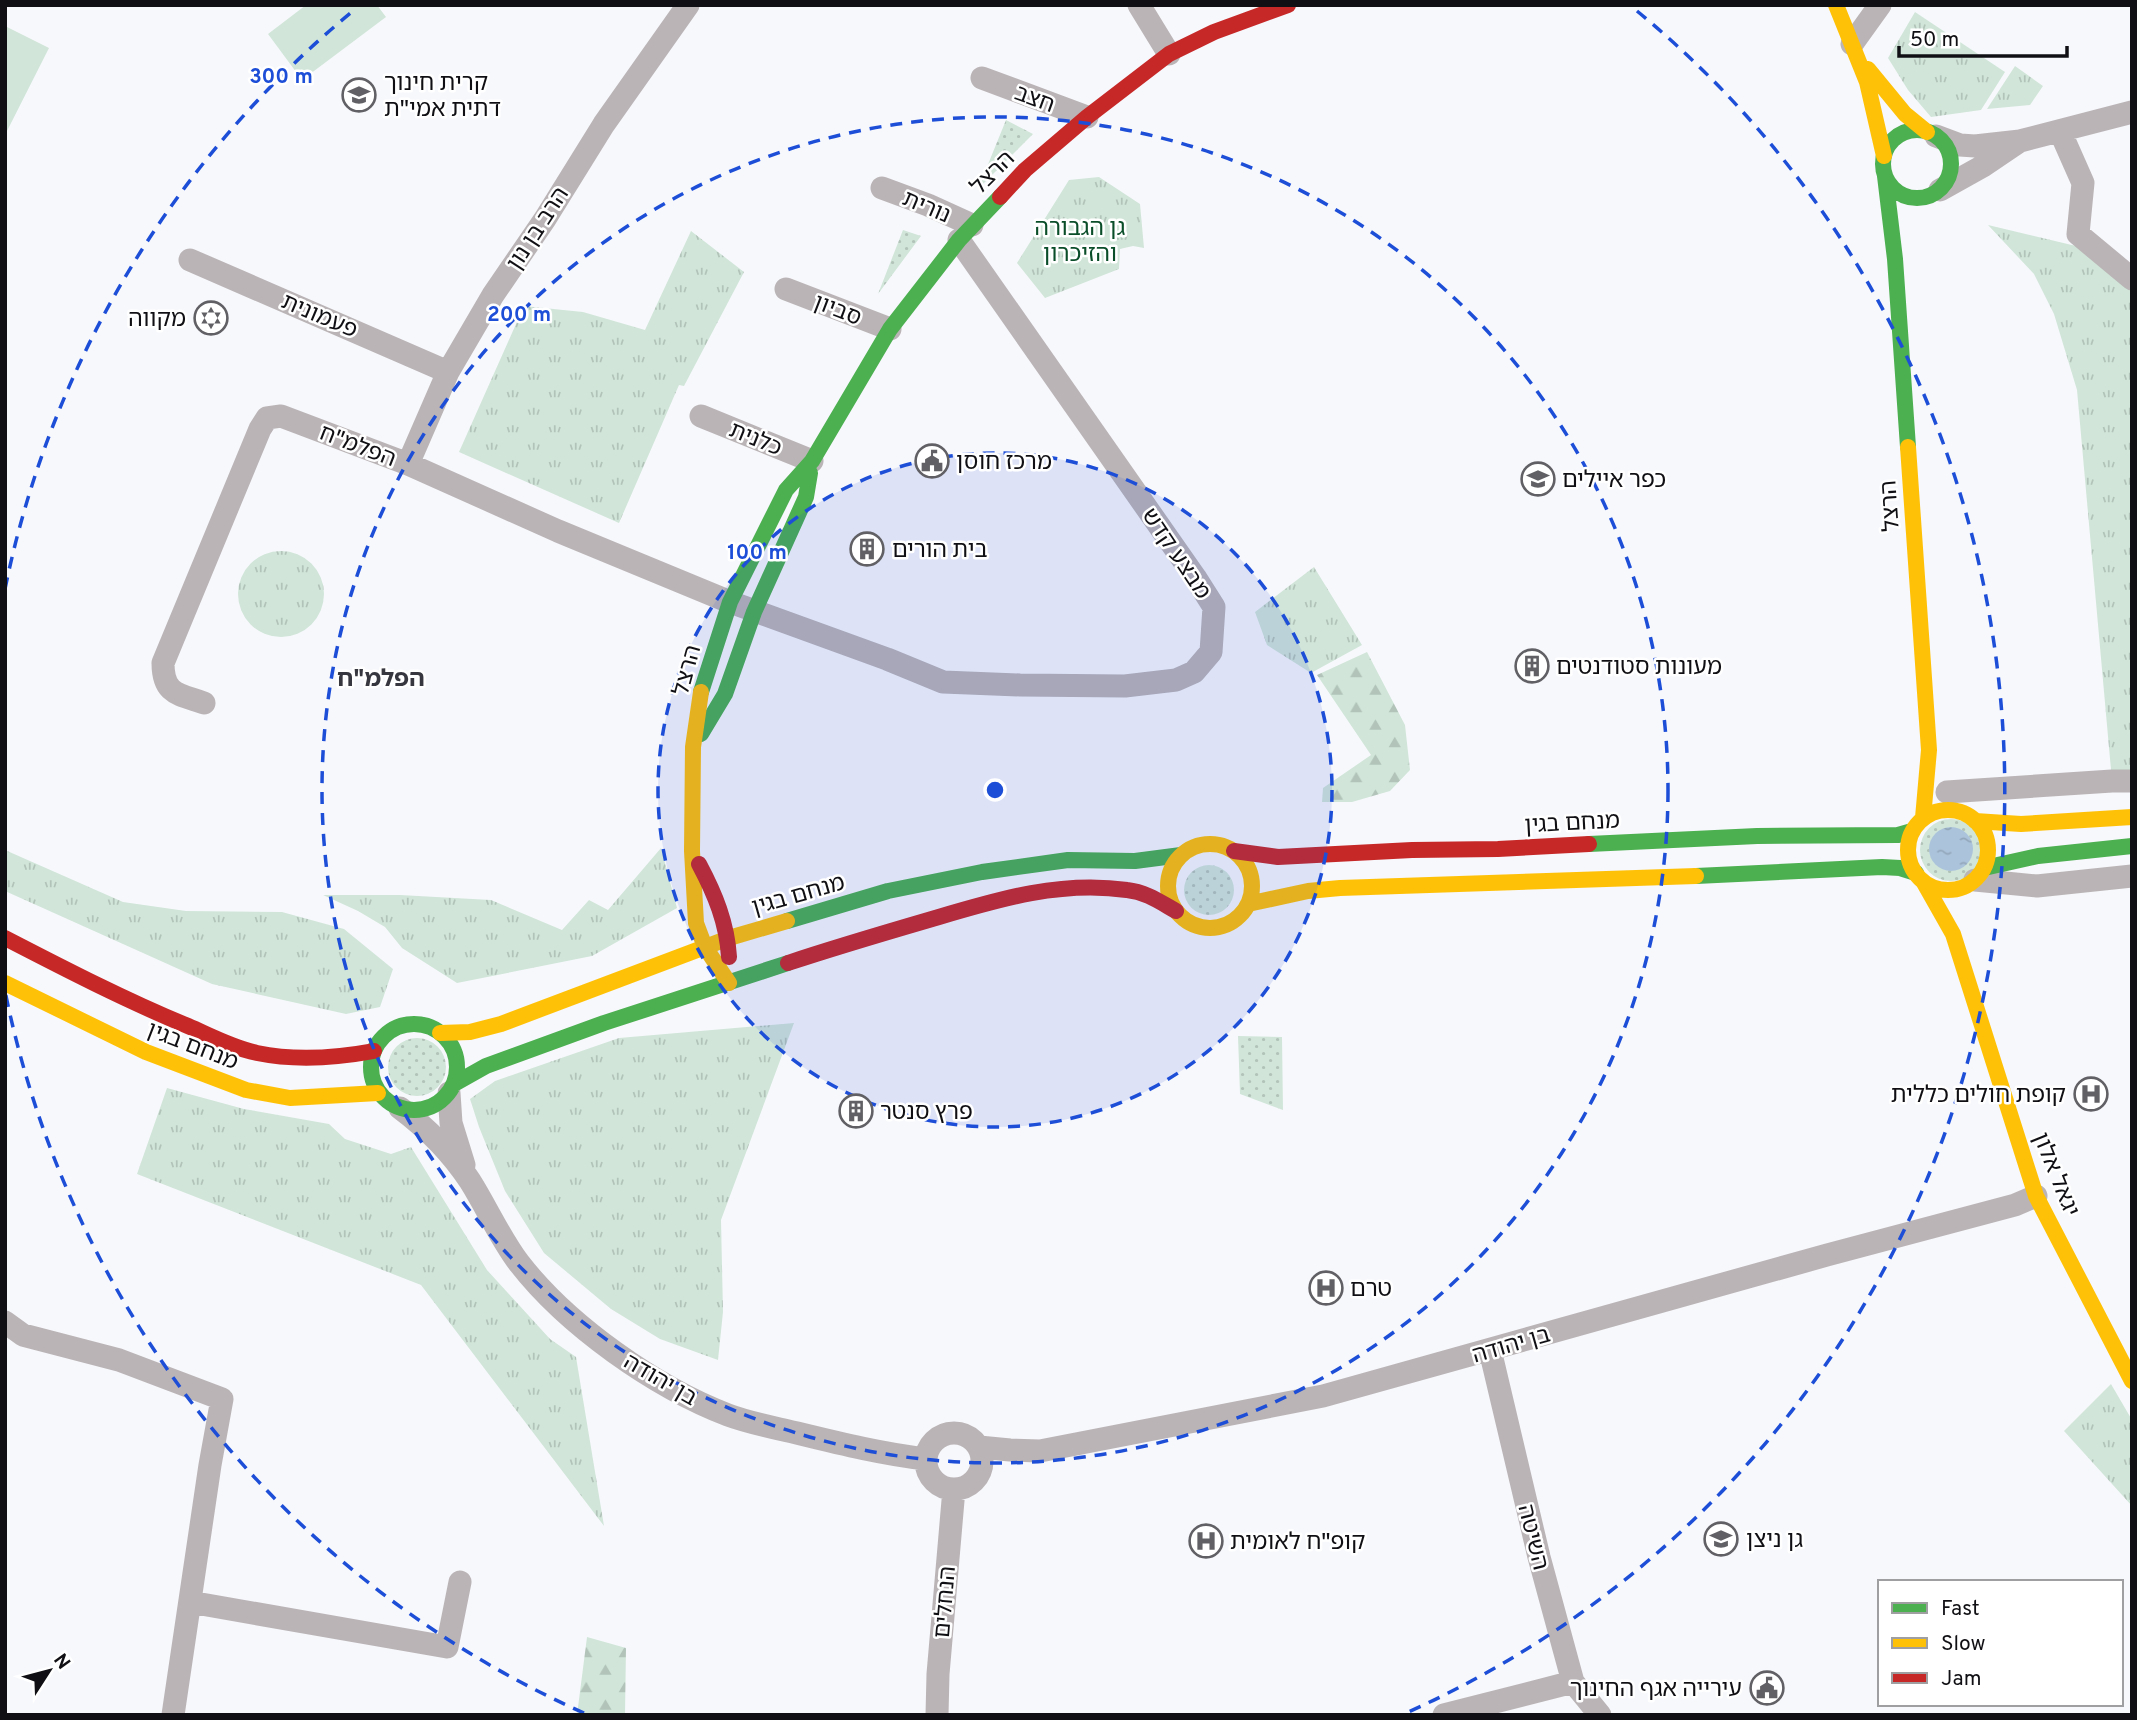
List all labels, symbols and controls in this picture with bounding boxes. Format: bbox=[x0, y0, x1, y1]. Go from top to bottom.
scale bar bbox=[1899, 14, 2067, 58]
text: 50 m bbox=[1910, 27, 1959, 54]
text: 300 m bbox=[249, 64, 313, 91]
place label: קרית חינוך דתית אמי"ת bbox=[384, 70, 501, 125]
school or university icon: קרית חינוך דתית אמי"ת bbox=[340, 76, 378, 114]
street label: חצב bbox=[1010, 80, 1058, 121]
street label: הרצל bbox=[965, 145, 1022, 202]
street label: הרב בן נון bbox=[501, 182, 577, 276]
street label: נורית bbox=[898, 185, 954, 231]
park label: גן הגבורה והזיכרון bbox=[1035, 215, 1126, 270]
street label: פעמונית bbox=[277, 288, 362, 346]
street label: סביון bbox=[809, 289, 865, 334]
synagogue icon: מקווה bbox=[192, 299, 230, 337]
text: 200 m bbox=[487, 302, 551, 329]
place label: מקווה bbox=[128, 306, 186, 335]
street label: כלנית bbox=[724, 417, 786, 464]
street label: הפלמ"ח bbox=[315, 420, 400, 475]
public building icon: מרכז חוסן bbox=[913, 442, 951, 480]
place label: מרכז חוסן bbox=[956, 449, 1052, 478]
school or university icon: כפר איילים bbox=[1519, 460, 1557, 498]
place label: כפר איילים bbox=[1562, 467, 1666, 496]
street label: הרצל bbox=[1875, 479, 1908, 532]
street label: מבצע קדש bbox=[1134, 503, 1216, 606]
building icon: בית הורים bbox=[848, 530, 886, 568]
place label: בית הורים bbox=[892, 537, 988, 566]
text: 100 m bbox=[727, 540, 787, 567]
street label: הרצל bbox=[668, 642, 709, 699]
building icon: מעונות סטודנטים bbox=[1513, 647, 1551, 685]
place label: מעונות סטודנטים bbox=[1556, 654, 1722, 683]
district label: הפלמ"ח bbox=[337, 665, 425, 695]
centre of rings bbox=[983, 778, 1007, 802]
street label: מנחם בגין bbox=[1524, 808, 1621, 841]
street label: מנחם בגין bbox=[749, 869, 849, 924]
street label: מנחם בגין bbox=[142, 1017, 242, 1078]
hospital icon: קופת חולים כללית bbox=[2072, 1075, 2110, 1113]
place label: קופת חולים כללית bbox=[1891, 1082, 2066, 1111]
building icon: פרץ סנטר bbox=[837, 1092, 875, 1130]
place label: פרץ סנטר bbox=[880, 1099, 973, 1128]
street label: יגאל אלון bbox=[2025, 1129, 2085, 1221]
hospital icon: טרם bbox=[1307, 1269, 1345, 1307]
place label: טרם bbox=[1350, 1276, 1392, 1305]
street label: בן יהודה bbox=[1469, 1321, 1554, 1371]
street label: בן יהודה bbox=[618, 1349, 702, 1414]
street label: השיטה bbox=[1509, 1502, 1554, 1574]
school or university icon: גן ניצן bbox=[1702, 1520, 1740, 1558]
hospital icon: קופ"ח לאומית bbox=[1187, 1522, 1225, 1560]
place label: גן ניצן bbox=[1746, 1527, 1804, 1556]
place label: קופ"ח לאומית bbox=[1230, 1529, 1365, 1558]
street label: הנחלים bbox=[929, 1565, 964, 1639]
legend bbox=[1878, 1580, 2123, 1706]
text: Fast bbox=[1941, 1596, 1980, 1623]
text: Slow bbox=[1941, 1631, 1986, 1658]
north arrow bbox=[14, 1636, 84, 1706]
text: N bbox=[47, 1650, 75, 1675]
text: Jam bbox=[1941, 1666, 1982, 1693]
public building icon: עירייה אגף החינוך bbox=[1748, 1669, 1786, 1707]
place label: עירייה אגף החינוך bbox=[1570, 1676, 1742, 1705]

